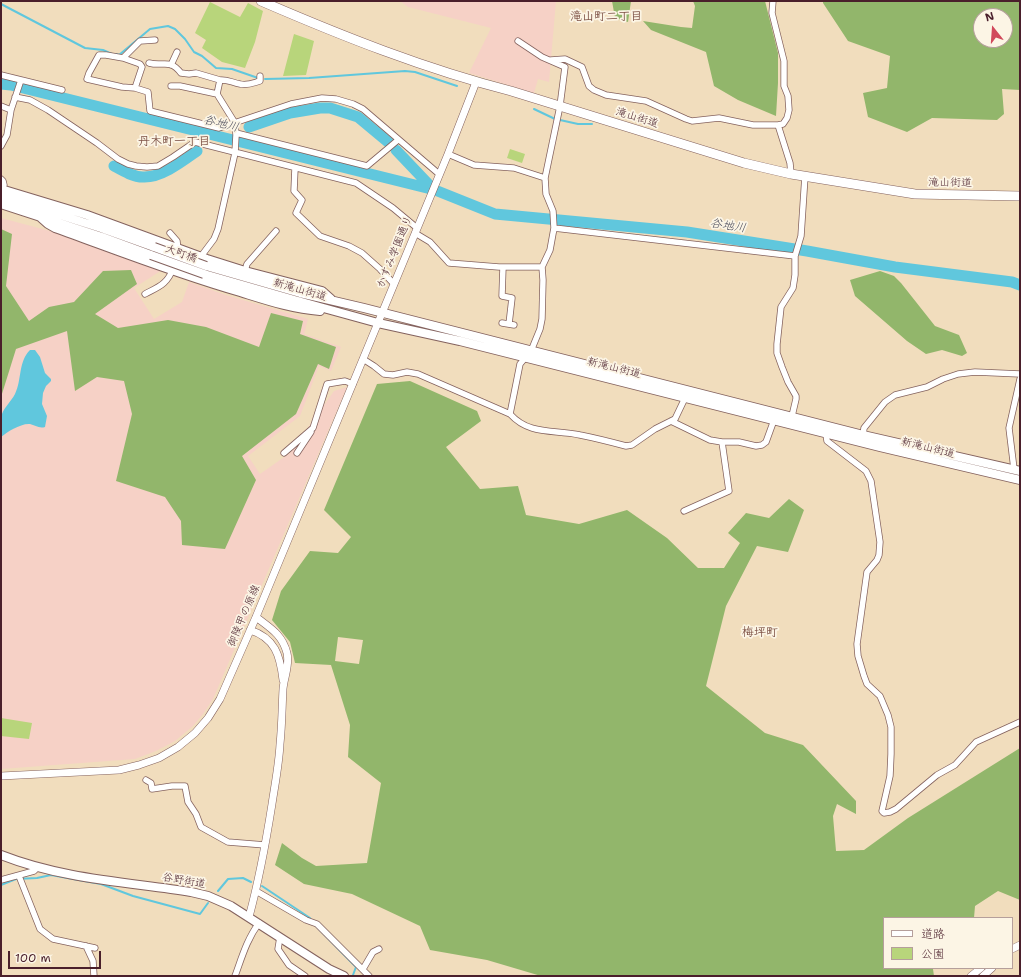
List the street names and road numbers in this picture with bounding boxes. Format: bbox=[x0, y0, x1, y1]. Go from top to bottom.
street label: 滝山街道 bbox=[614, 105, 660, 131]
street label: 滝山街道 bbox=[928, 176, 972, 190]
street label: かすみ学園通り bbox=[374, 214, 416, 290]
street label: 大町橋 bbox=[163, 242, 199, 266]
street label: 新滝山街道 bbox=[272, 276, 328, 304]
street label: 新滝山街道 bbox=[586, 355, 642, 381]
street label: 新滝山街道 bbox=[900, 435, 956, 461]
street label: 御陵甲の原線 bbox=[225, 583, 263, 649]
street label: 谷野街道 bbox=[161, 871, 207, 891]

